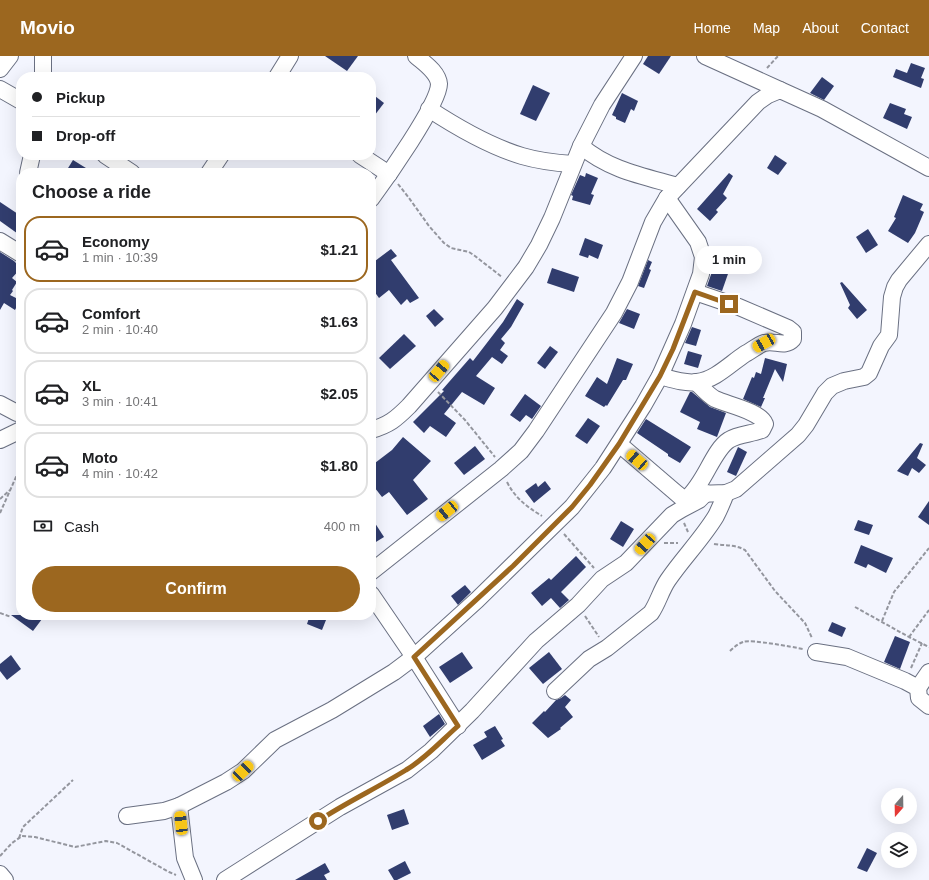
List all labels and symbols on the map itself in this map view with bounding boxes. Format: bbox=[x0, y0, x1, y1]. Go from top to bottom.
callout: 1 min bbox=[696, 246, 762, 274]
route end bbox=[720, 295, 738, 313]
car bbox=[751, 332, 777, 354]
car bbox=[427, 358, 451, 384]
car bbox=[624, 448, 650, 472]
car bbox=[434, 499, 460, 523]
car bbox=[633, 531, 657, 557]
car bbox=[230, 758, 256, 784]
north arrow bbox=[881, 788, 917, 824]
car bbox=[174, 810, 188, 836]
route start bbox=[309, 812, 327, 830]

